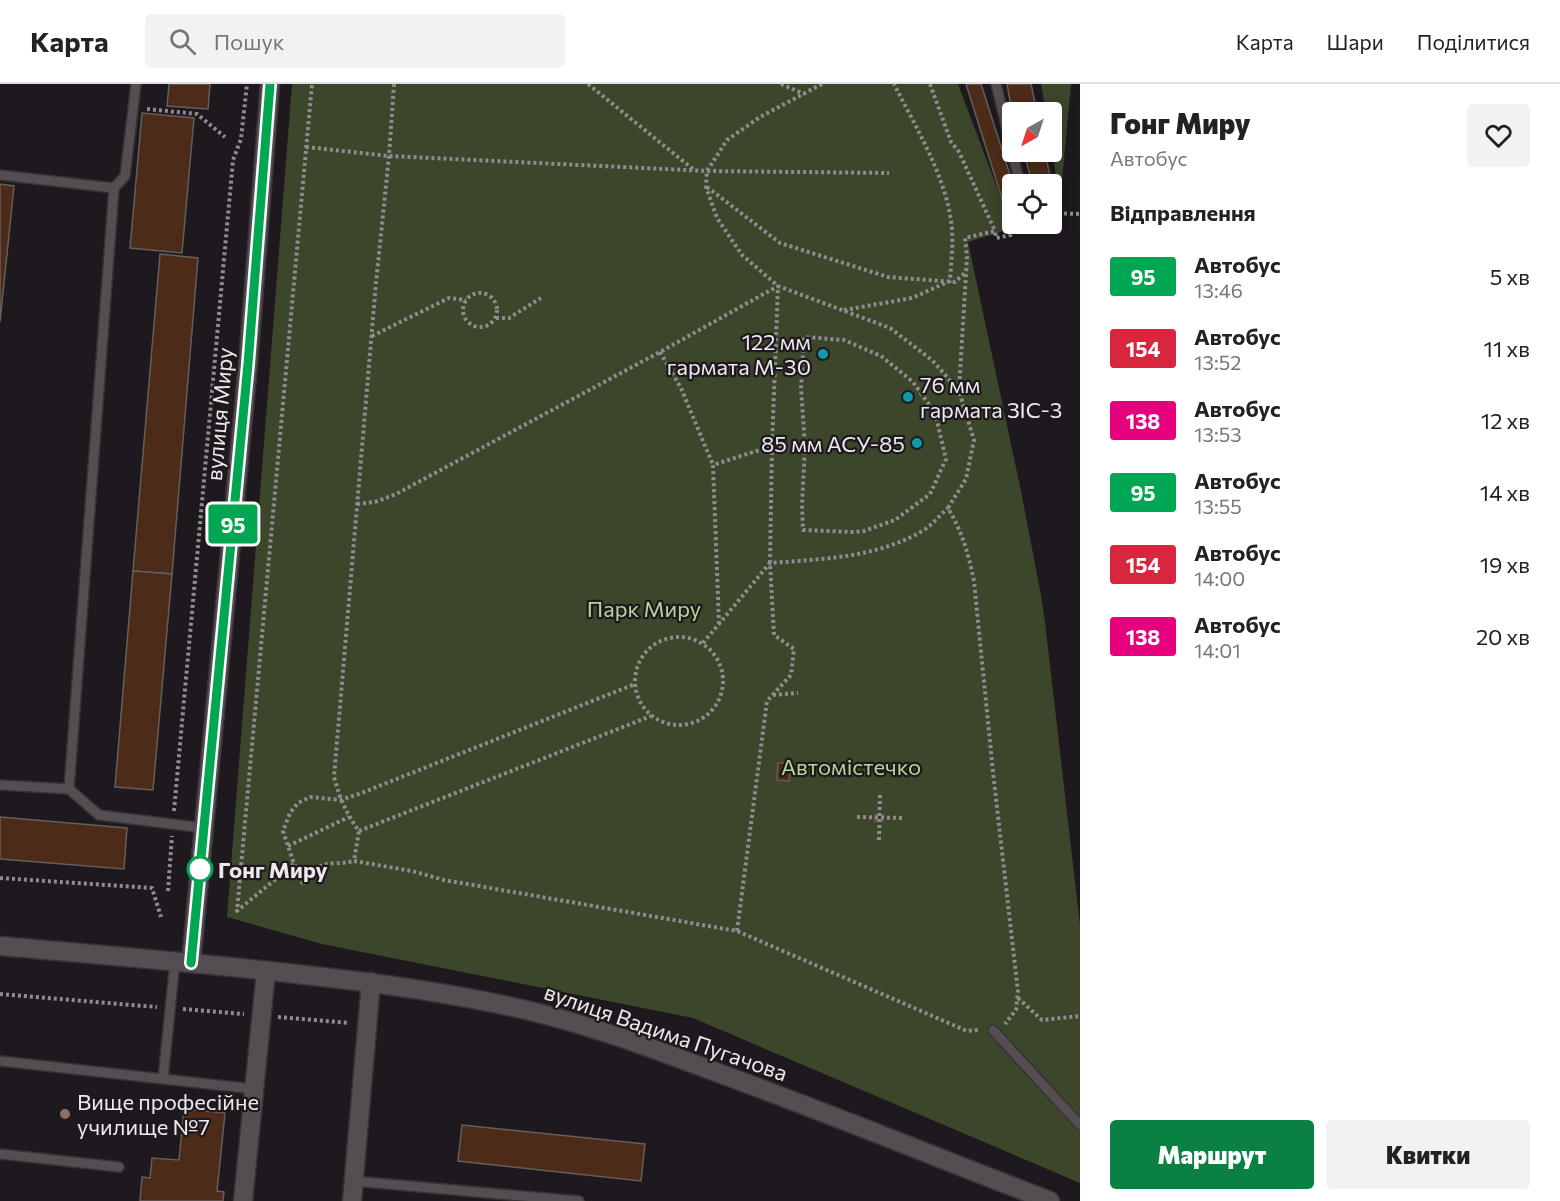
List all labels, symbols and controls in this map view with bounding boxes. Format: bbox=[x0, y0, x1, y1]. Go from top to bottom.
search box bbox=[145, 14, 565, 68]
text: Карта bbox=[30, 24, 109, 58]
icon: search bbox=[166, 25, 199, 58]
text: Пошук bbox=[214, 28, 285, 55]
text: Карта bbox=[1236, 29, 1294, 54]
text: Шари bbox=[1327, 29, 1384, 54]
text: Поділитися bbox=[1417, 29, 1530, 54]
north arrow bbox=[1002, 102, 1062, 162]
map controls bbox=[1002, 102, 1062, 234]
button: heart bbox=[1467, 104, 1530, 167]
text: Гонг Миру bbox=[1110, 106, 1251, 140]
text: Автобус bbox=[1110, 146, 1187, 170]
button: locate bbox=[1002, 174, 1062, 234]
text: Відправлення bbox=[1110, 199, 1256, 226]
text: Автобус bbox=[1194, 251, 1281, 278]
text: 5 хв bbox=[1490, 263, 1530, 290]
text: 95 bbox=[1130, 264, 1156, 289]
text: 13:46 bbox=[1194, 278, 1243, 302]
text: Автобус bbox=[1194, 323, 1281, 350]
place label: 122 мм гармата М-30 bbox=[667, 328, 811, 380]
text: 11 хв bbox=[1484, 335, 1530, 362]
text: 154 bbox=[1126, 336, 1160, 361]
street label: вулиця Миру bbox=[200, 346, 238, 482]
marker: 122 мм гармата М-30 bbox=[816, 347, 830, 361]
text: 13:52 bbox=[1194, 350, 1241, 374]
place label: 76 мм гармата ЗІС-3 bbox=[920, 371, 1062, 423]
marker: 76 мм гармата ЗІС-3 bbox=[901, 390, 915, 404]
text: Автобус bbox=[1194, 395, 1281, 422]
text: 12 хв bbox=[1481, 407, 1530, 434]
text: 138 bbox=[1126, 408, 1160, 433]
text: 13:53 bbox=[1194, 422, 1242, 446]
place label: 85 мм АСУ-85 bbox=[761, 430, 905, 457]
marker: 85 мм АСУ-85 bbox=[910, 436, 924, 450]
text: Автобус bbox=[1194, 467, 1281, 494]
text: 14 хв bbox=[1480, 479, 1530, 506]
text: 95 bbox=[1130, 480, 1156, 505]
text: 13:55 bbox=[1194, 494, 1242, 518]
line badge: 95 bbox=[206, 504, 260, 544]
text: 95 bbox=[220, 512, 246, 537]
text: Автобус bbox=[1194, 539, 1281, 566]
text: 19 хв bbox=[1480, 551, 1530, 578]
text: 154 bbox=[1126, 552, 1160, 577]
text: 14:00 bbox=[1194, 566, 1245, 590]
park label: Парк Миру bbox=[587, 595, 701, 622]
text: Автобус bbox=[1194, 611, 1281, 638]
text: 20 хв bbox=[1476, 623, 1530, 650]
text: 138 bbox=[1126, 624, 1160, 649]
text: 14:01 bbox=[1194, 638, 1241, 662]
park label: Автомістечко bbox=[781, 753, 921, 780]
marker: Гонг Миру bbox=[187, 856, 213, 882]
place label: Гонг Миру bbox=[218, 856, 328, 883]
street label: вулиця Вадима Пугачова bbox=[541, 978, 791, 1086]
place label: Вище професійне училище №7 bbox=[77, 1088, 259, 1140]
marker: Вище професійне училище №7 bbox=[58, 1107, 72, 1121]
button: Маршрут bbox=[1110, 1120, 1314, 1189]
button: Квитки bbox=[1326, 1120, 1530, 1189]

